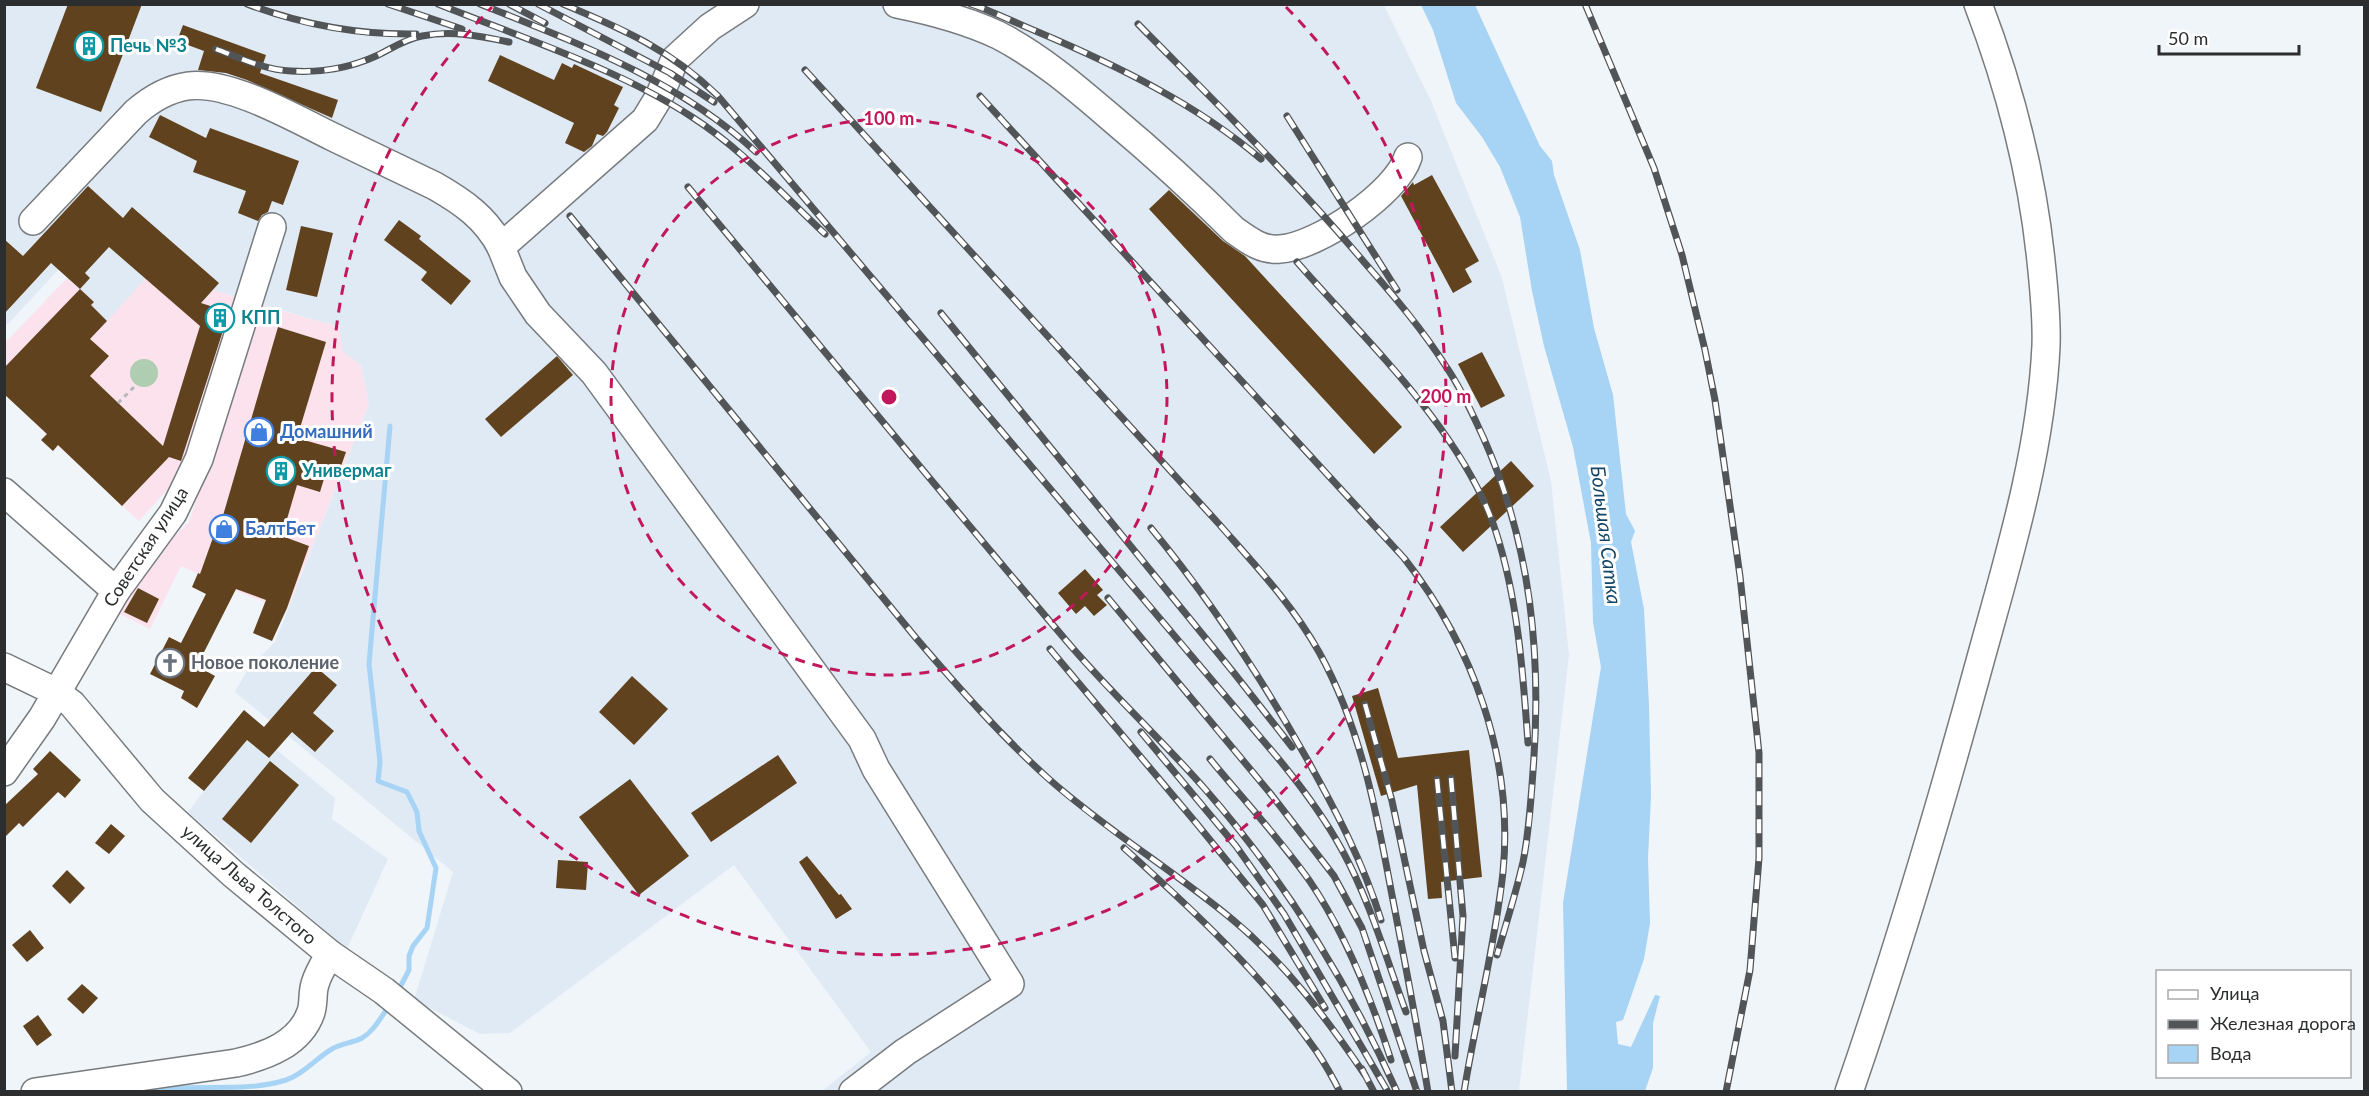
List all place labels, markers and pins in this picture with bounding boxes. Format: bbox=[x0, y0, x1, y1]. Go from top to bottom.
building icon: Печь №3 bbox=[73, 30, 105, 62]
place label: Печь №3 bbox=[110, 34, 187, 56]
building icon: КПП bbox=[204, 302, 236, 334]
place label: КПП bbox=[241, 306, 280, 328]
centre of rings bbox=[879, 387, 899, 407]
shop icon: Домашний bbox=[243, 416, 275, 448]
place label: Домашний bbox=[280, 420, 373, 442]
building icon: Универмаг bbox=[265, 455, 297, 487]
place label: Универмаг bbox=[301, 459, 392, 481]
shop icon: БалтБет bbox=[208, 513, 240, 545]
place label: БалтБет bbox=[245, 517, 316, 539]
church icon: Новое поколение bbox=[154, 647, 186, 679]
place label: Новое поколение bbox=[191, 651, 340, 673]

